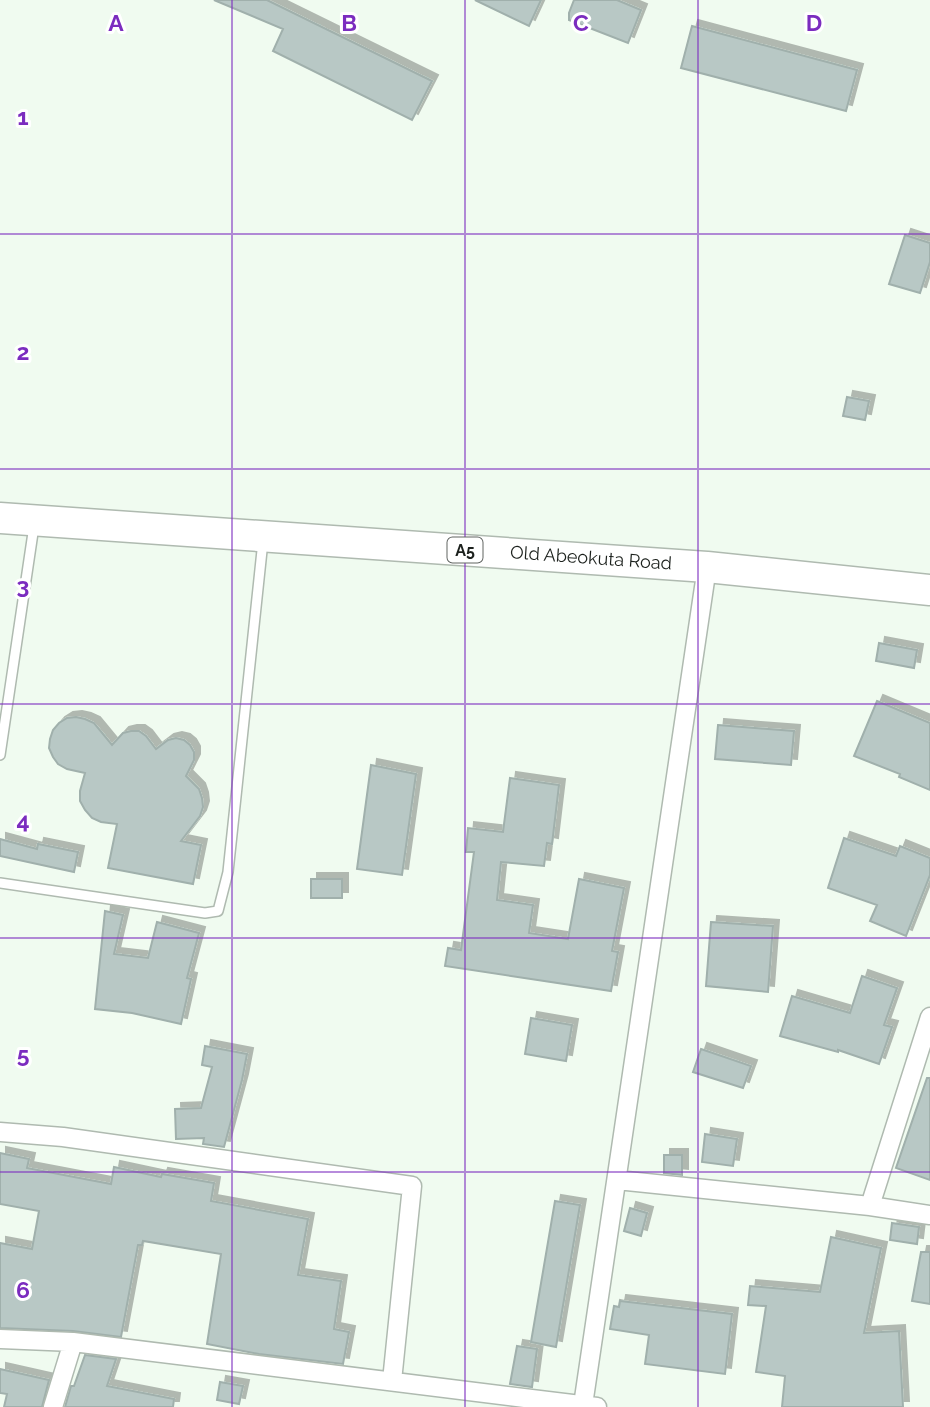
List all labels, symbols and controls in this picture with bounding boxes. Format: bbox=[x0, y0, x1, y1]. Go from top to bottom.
text: A bbox=[108, 9, 124, 36]
text: B bbox=[341, 9, 357, 36]
text: C bbox=[573, 9, 589, 36]
text: D bbox=[806, 9, 822, 36]
text: 1 bbox=[17, 103, 29, 130]
text: 2 bbox=[17, 338, 29, 365]
road number: A5 bbox=[448, 538, 482, 562]
street label: Old Abeokuta Road bbox=[509, 541, 673, 574]
text: 3 bbox=[17, 572, 29, 599]
text: 4 bbox=[16, 807, 30, 834]
text: 5 bbox=[17, 1041, 30, 1068]
text: 6 bbox=[16, 1276, 30, 1303]

